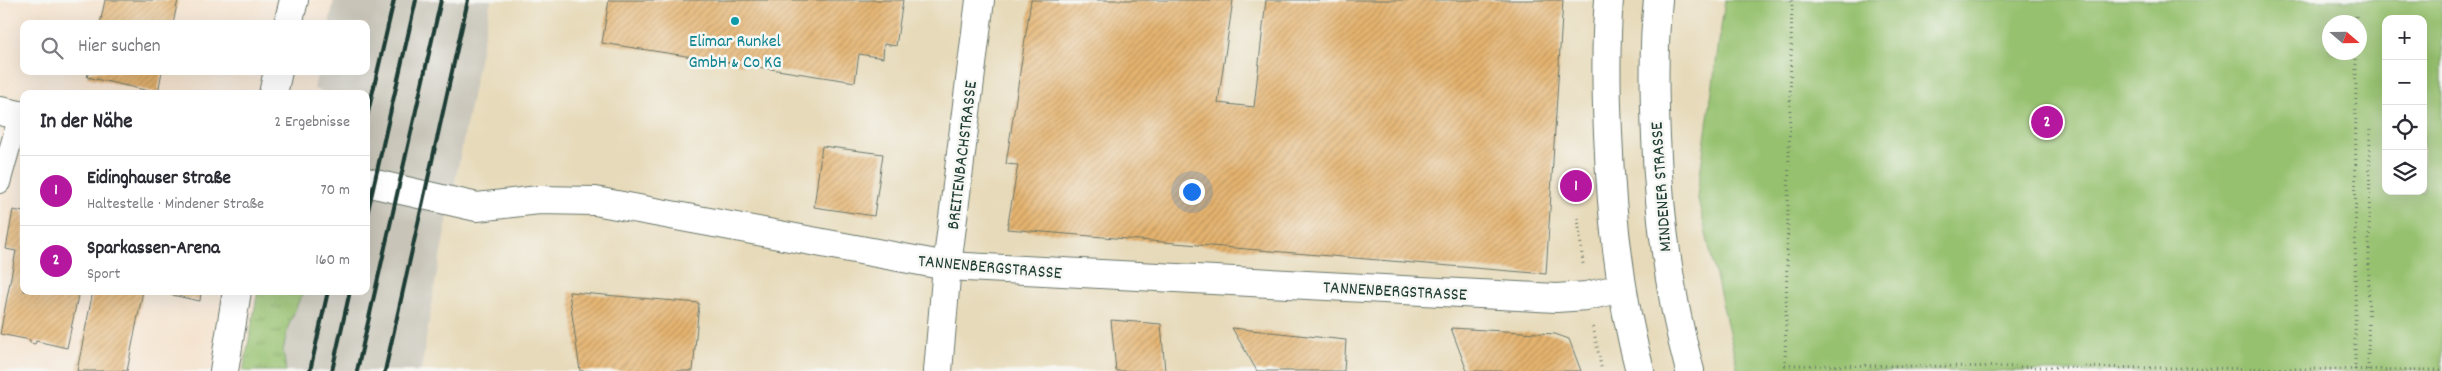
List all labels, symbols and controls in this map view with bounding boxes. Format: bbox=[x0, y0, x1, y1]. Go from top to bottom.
marker: Elimar Runkel GmbH & Co KG bbox=[729, 15, 741, 27]
north arrow bbox=[2322, 15, 2367, 60]
map controls bbox=[2382, 15, 2427, 195]
button: + bbox=[2382, 15, 2427, 60]
search box bbox=[20, 20, 370, 75]
place label: Elimar Runkel GmbH & Co KG bbox=[688, 30, 782, 76]
icon: search bbox=[38, 34, 66, 62]
text: Hier suchen bbox=[78, 34, 161, 61]
button: − bbox=[2382, 60, 2427, 105]
street label: BREITENBACHSTRASSE bbox=[942, 80, 985, 231]
pin: 2 bbox=[2031, 103, 2063, 141]
button: locate bbox=[2382, 105, 2427, 150]
text: In der Nähe bbox=[40, 108, 132, 138]
text: 2 Ergebnisse bbox=[274, 111, 350, 134]
street label: MINDENER STRASSE bbox=[1645, 121, 1680, 253]
button: layers bbox=[2382, 150, 2427, 195]
text: Eidinghauser Straße bbox=[87, 166, 231, 193]
pin: 1 bbox=[1560, 167, 1592, 205]
text: 1 bbox=[54, 179, 58, 202]
text: 70 m bbox=[320, 179, 350, 202]
your location bbox=[1179, 179, 1205, 205]
text: Haltestelle · Mindener Straße bbox=[87, 193, 264, 216]
text: Sparkassen-Arena bbox=[87, 236, 220, 263]
text: 2 bbox=[53, 249, 60, 272]
text: 160 m bbox=[315, 249, 350, 272]
street label: TANNENBERGSTRASSE bbox=[917, 250, 1063, 287]
text: Sport bbox=[87, 263, 120, 286]
street label: TANNENBERGSTRASSE bbox=[1322, 276, 1468, 309]

